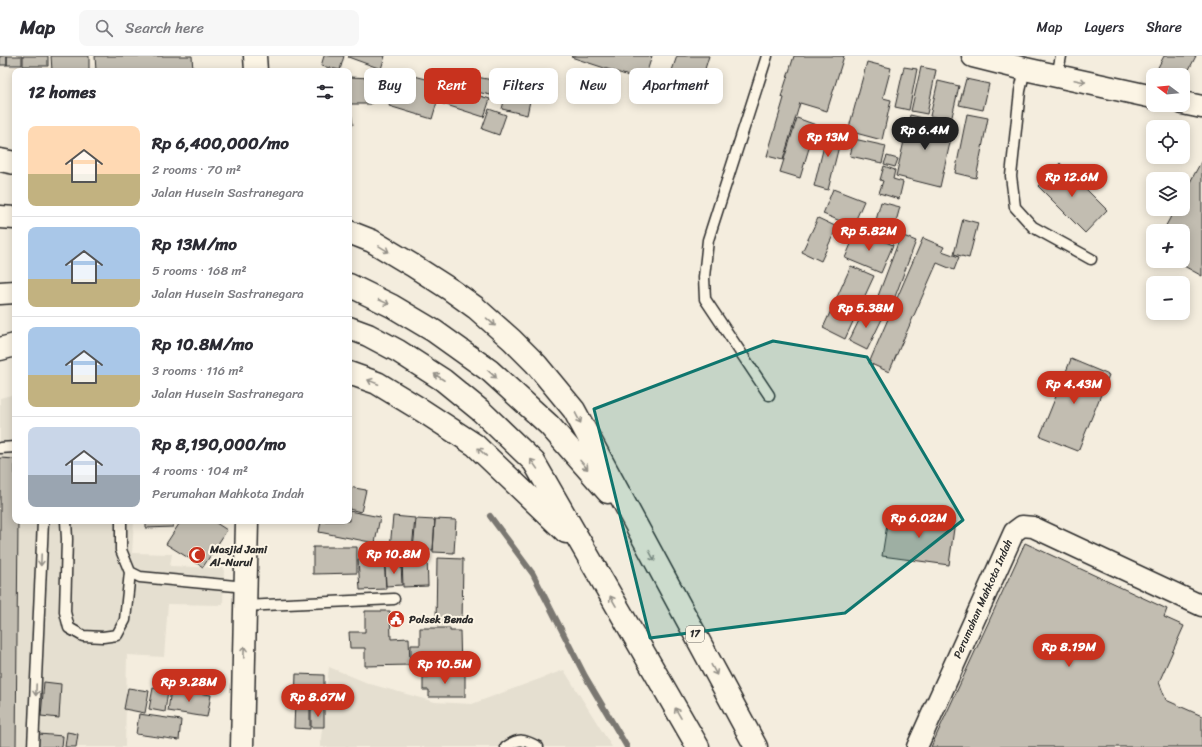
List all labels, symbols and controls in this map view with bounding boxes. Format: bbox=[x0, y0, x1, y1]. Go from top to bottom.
search box bbox=[79, 10, 359, 46]
text: Map bbox=[20, 11, 55, 44]
text: Search here bbox=[125, 15, 204, 41]
text: Map bbox=[1037, 15, 1062, 40]
text: Layers bbox=[1084, 15, 1124, 40]
text: Share bbox=[1146, 15, 1182, 40]
icon: search bbox=[93, 17, 115, 39]
chip: Buy bbox=[364, 68, 416, 104]
chip: Rent bbox=[424, 68, 481, 104]
chip: Filters bbox=[489, 68, 558, 104]
chip: New bbox=[566, 68, 621, 104]
chip: Apartment bbox=[629, 68, 723, 104]
north arrow bbox=[1146, 68, 1190, 112]
map controls bbox=[1146, 68, 1190, 320]
text: 12 homes bbox=[28, 77, 96, 107]
one-way arrow bbox=[1073, 77, 1086, 85]
icon: filters bbox=[314, 81, 336, 103]
pin: Rp 6.4M bbox=[888, 117, 962, 151]
text: Rp 6.4M bbox=[901, 118, 949, 141]
button: locate bbox=[1146, 120, 1190, 164]
pin: Rp 13M bbox=[795, 124, 861, 158]
text: Rp 13M bbox=[807, 125, 849, 148]
text: Rp 6,400,000/mo bbox=[152, 128, 289, 158]
icon: home bbox=[60, 142, 108, 190]
text: 2 rooms · 70 m² bbox=[152, 158, 241, 181]
pin: Rp 12.6M bbox=[1031, 164, 1113, 198]
text: Rp 12.6M bbox=[1045, 165, 1099, 188]
button: layers bbox=[1146, 172, 1190, 216]
text: Jalan Husein Sastranegara bbox=[152, 181, 304, 204]
pin: Rp 5.82M bbox=[828, 218, 910, 252]
text: Rp 5.82M bbox=[841, 219, 897, 242]
button: + bbox=[1146, 224, 1190, 268]
text: Rp 13M/mo bbox=[152, 229, 237, 259]
icon: home bbox=[60, 243, 108, 291]
one-way arrow bbox=[378, 245, 390, 253]
text: 5 rooms · 168 m² bbox=[152, 259, 247, 282]
button: − bbox=[1146, 276, 1190, 320]
text: Jalan Husein Sastranegara bbox=[152, 282, 304, 305]
pin: Rp 5.38M bbox=[825, 295, 907, 329]
text: Rp 5.38M bbox=[838, 296, 894, 319]
one-way arrow bbox=[378, 299, 390, 306]
one-way arrow bbox=[486, 317, 496, 326]
text: Rp 10.8M/mo bbox=[152, 329, 253, 359]
icon: home bbox=[60, 343, 108, 391]
text: 3 rooms · 116 m² bbox=[152, 359, 244, 382]
one-way arrow bbox=[487, 369, 498, 378]
pin: Rp 4.43M bbox=[1033, 371, 1115, 405]
text: Rp 4.43M bbox=[1046, 372, 1102, 395]
one-way arrow bbox=[434, 373, 445, 381]
one-way arrow bbox=[368, 378, 380, 386]
text: Jalan Husein Sastranegara bbox=[152, 382, 304, 405]
one-way arrow bbox=[575, 412, 582, 424]
text: Rp 8,190,000/mo bbox=[152, 429, 286, 459]
icon: home bbox=[60, 443, 108, 491]
one-way arrow bbox=[477, 448, 487, 457]
text: 4 rooms · 104 m² bbox=[152, 459, 248, 482]
one-way arrow bbox=[530, 459, 539, 470]
one-way arrow bbox=[580, 460, 589, 470]
text: Perumahan Mahkota Indah bbox=[152, 482, 304, 505]
pin: Rp 6.02M bbox=[878, 505, 960, 539]
text: Rp 6.02M bbox=[891, 506, 947, 529]
street label: Perumahan Mahkota Indah bbox=[948, 536, 1018, 662]
place label: Masjid Jami Al-Nurul bbox=[209, 540, 268, 572]
pin: Rp 10.8M bbox=[353, 541, 435, 575]
text: Rp 10.8M bbox=[367, 542, 421, 565]
mosque icon: Masjid Jami Al-Nurul bbox=[187, 545, 207, 565]
one-way arrow bbox=[649, 549, 657, 561]
one-way arrow bbox=[38, 553, 45, 566]
one-way arrow bbox=[609, 595, 617, 607]
public building icon: Polsek Benda bbox=[386, 609, 406, 629]
place label: Polsek Benda bbox=[409, 610, 474, 629]
road number: 17 bbox=[686, 626, 704, 642]
pin: Rp 8.19M bbox=[1028, 634, 1110, 668]
text: Rp 8.19M bbox=[1042, 635, 1096, 658]
one-way arrow bbox=[241, 646, 248, 659]
pin: Rp 10.5M bbox=[404, 651, 486, 685]
text: Rp 10.5M bbox=[418, 652, 472, 675]
one-way arrow bbox=[711, 664, 719, 676]
pin: Rp 9.28M bbox=[148, 669, 230, 703]
text: Rp 9.28M bbox=[161, 670, 217, 693]
one-way arrow bbox=[32, 683, 39, 696]
pin: Rp 8.67M bbox=[277, 684, 359, 718]
text: Rp 8.67M bbox=[290, 685, 346, 708]
one-way arrow bbox=[674, 707, 682, 719]

